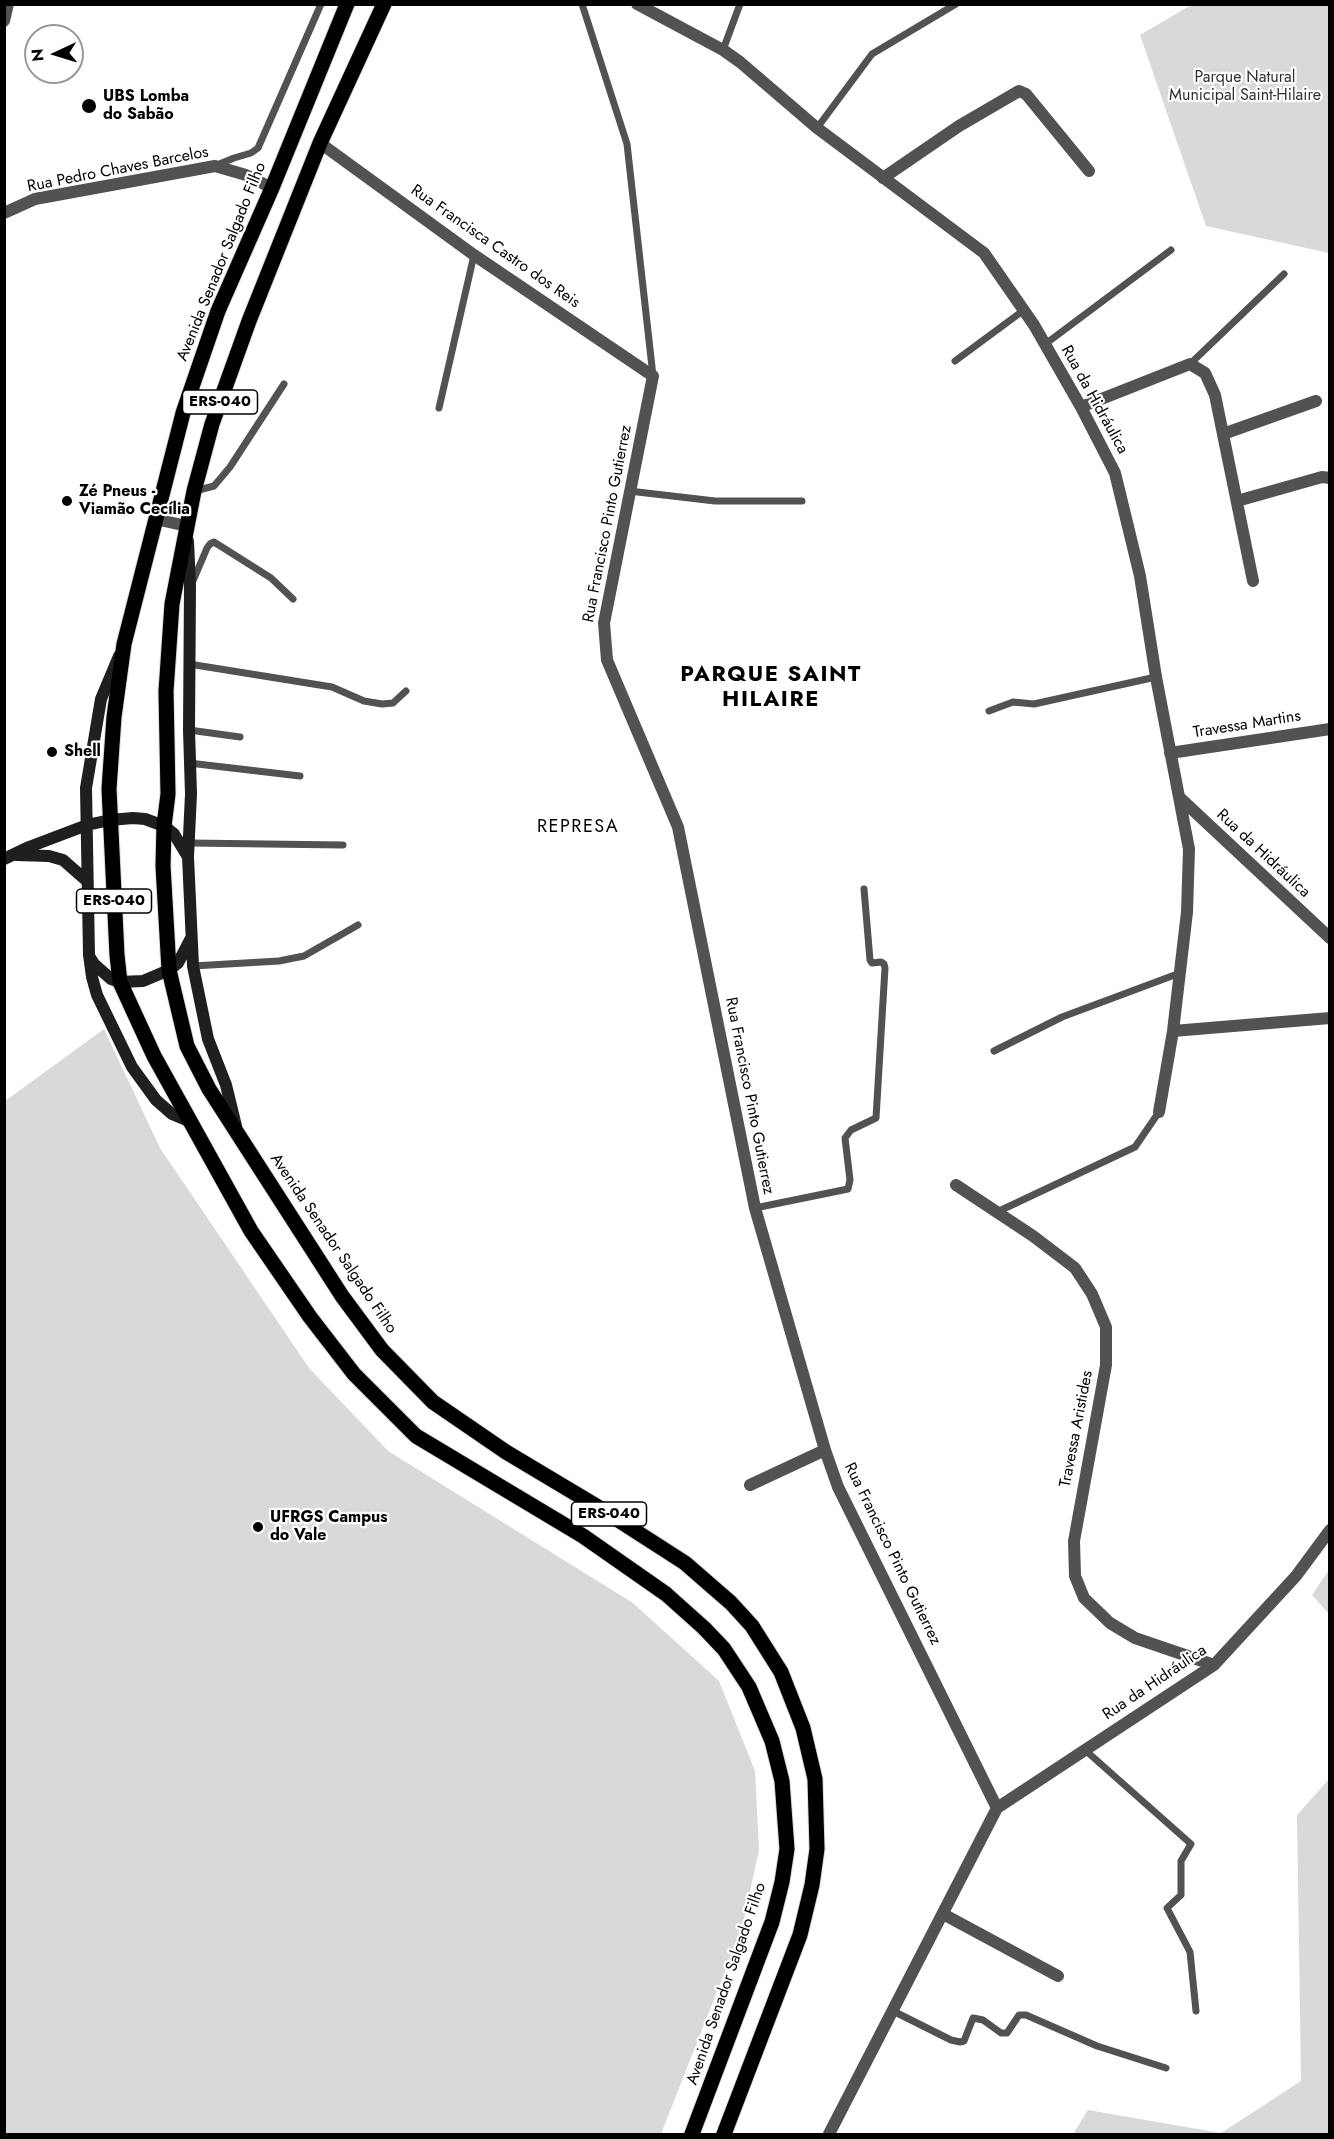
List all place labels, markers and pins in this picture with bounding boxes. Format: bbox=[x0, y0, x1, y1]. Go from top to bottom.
place label: UBS Lomba do Sabão bbox=[103, 87, 189, 125]
marker: UBS Lomba do Sabão bbox=[80, 97, 98, 115]
place label: Zé Pneus - Viamão Cecília bbox=[79, 482, 190, 520]
marker: Zé Pneus - Viamão Cecília bbox=[60, 494, 74, 508]
place label: Shell bbox=[64, 742, 101, 762]
marker: Shell bbox=[45, 745, 59, 759]
place label: UFRGS Campus do Vale bbox=[270, 1508, 388, 1546]
marker: UFRGS Campus do Vale bbox=[251, 1520, 265, 1534]

